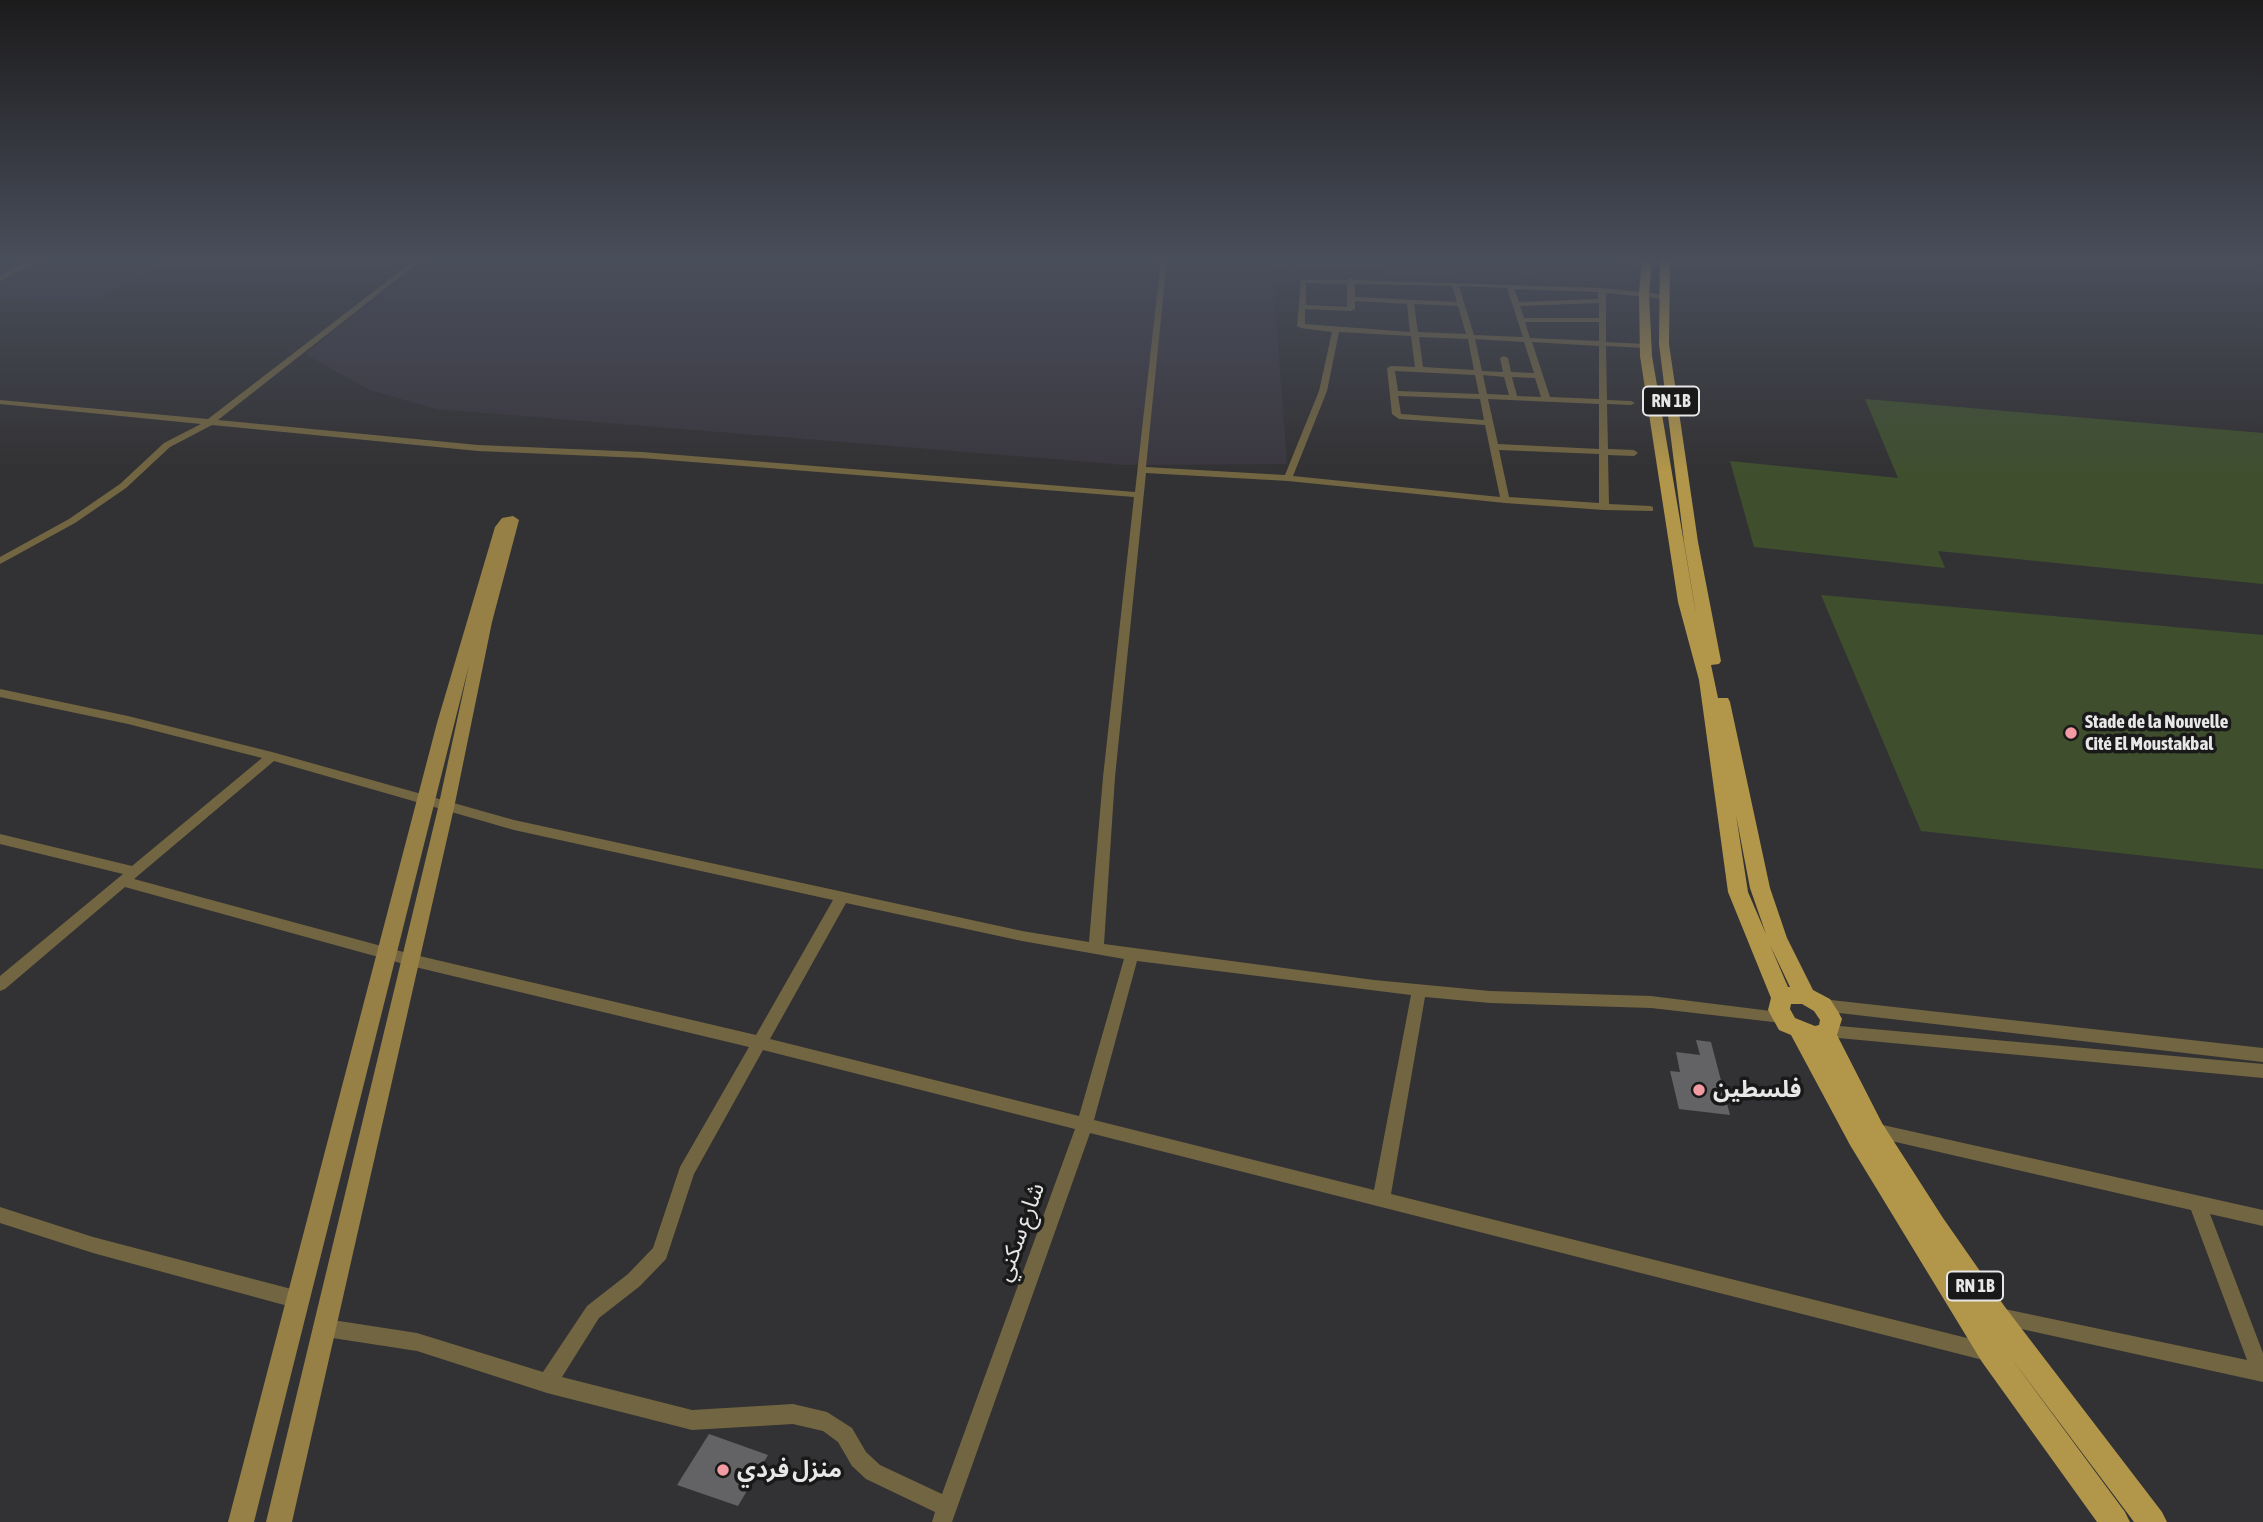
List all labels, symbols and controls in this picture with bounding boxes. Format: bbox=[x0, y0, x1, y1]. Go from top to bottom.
road number: RN 1B bbox=[1643, 386, 1699, 416]
place label: Stade de la Nouvelle Cité El Moustakbal bbox=[2085, 711, 2228, 755]
marker: Stade de la Nouvelle Cité El Moustakbal bbox=[2063, 725, 2079, 741]
place label: فلسطين bbox=[1713, 1076, 1801, 1104]
marker: فلسطين bbox=[1691, 1082, 1707, 1098]
street label: شارع سكني bbox=[990, 1179, 1050, 1285]
road number: RN 1B bbox=[1947, 1272, 2003, 1301]
place label: منزل فردي bbox=[737, 1456, 842, 1484]
marker: منزل فردي bbox=[715, 1462, 731, 1478]

